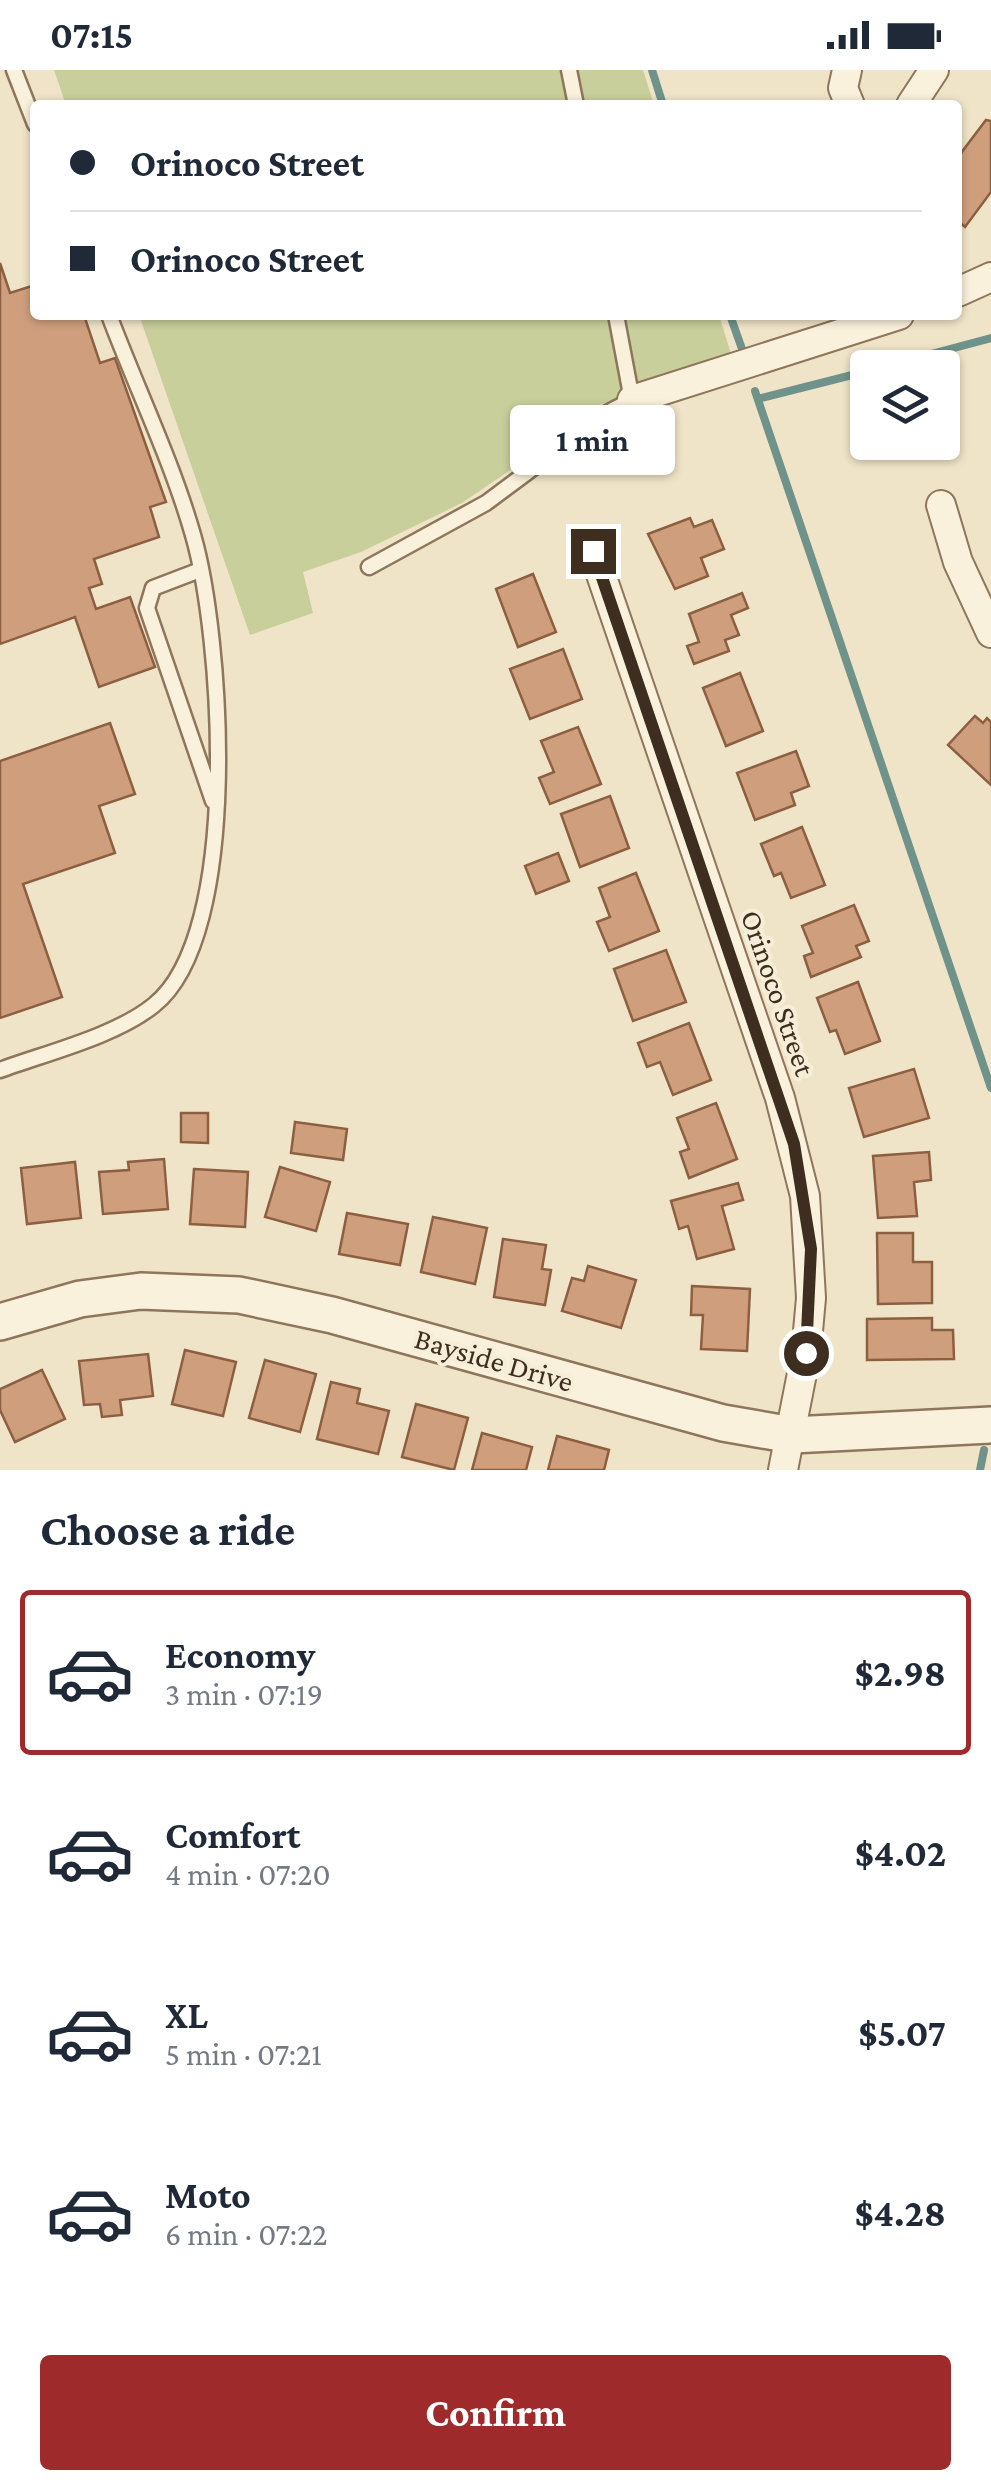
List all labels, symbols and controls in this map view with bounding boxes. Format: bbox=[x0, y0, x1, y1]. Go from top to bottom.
text: 07:15 bbox=[50, 14, 133, 56]
text: Orinoco Street bbox=[130, 142, 364, 184]
text: Orinoco Street bbox=[130, 238, 364, 280]
map controls bbox=[850, 350, 960, 460]
button: layers bbox=[850, 350, 960, 460]
callout: 1 min bbox=[510, 406, 676, 476]
text: 1 min bbox=[556, 422, 629, 458]
route end bbox=[571, 529, 616, 574]
street label: Orinoco Street bbox=[735, 906, 823, 1081]
street label: Bayside Drive bbox=[411, 1321, 577, 1399]
route start bbox=[784, 1331, 829, 1376]
text: Choose a ride bbox=[40, 1505, 295, 1555]
icon: car bbox=[45, 1628, 135, 1718]
text: Economy bbox=[165, 1634, 315, 1676]
text: $2.98 bbox=[855, 1652, 946, 1694]
text: 3 min · 07:19 bbox=[165, 1676, 323, 1712]
icon: car bbox=[45, 1808, 135, 1898]
text: Comfort bbox=[165, 1814, 301, 1856]
text: $4.02 bbox=[855, 1832, 946, 1874]
text: 4 min · 07:20 bbox=[165, 1856, 331, 1892]
icon: car bbox=[45, 1988, 135, 2078]
text: XL bbox=[165, 1994, 208, 2036]
text: $5.07 bbox=[858, 2012, 946, 2054]
text: 5 min · 07:21 bbox=[165, 2036, 322, 2072]
icon: car bbox=[45, 2168, 135, 2258]
text: Moto bbox=[165, 2174, 251, 2216]
text: $4.28 bbox=[854, 2192, 946, 2234]
text: 6 min · 07:22 bbox=[165, 2216, 327, 2252]
button: Confirm bbox=[40, 2355, 951, 2470]

